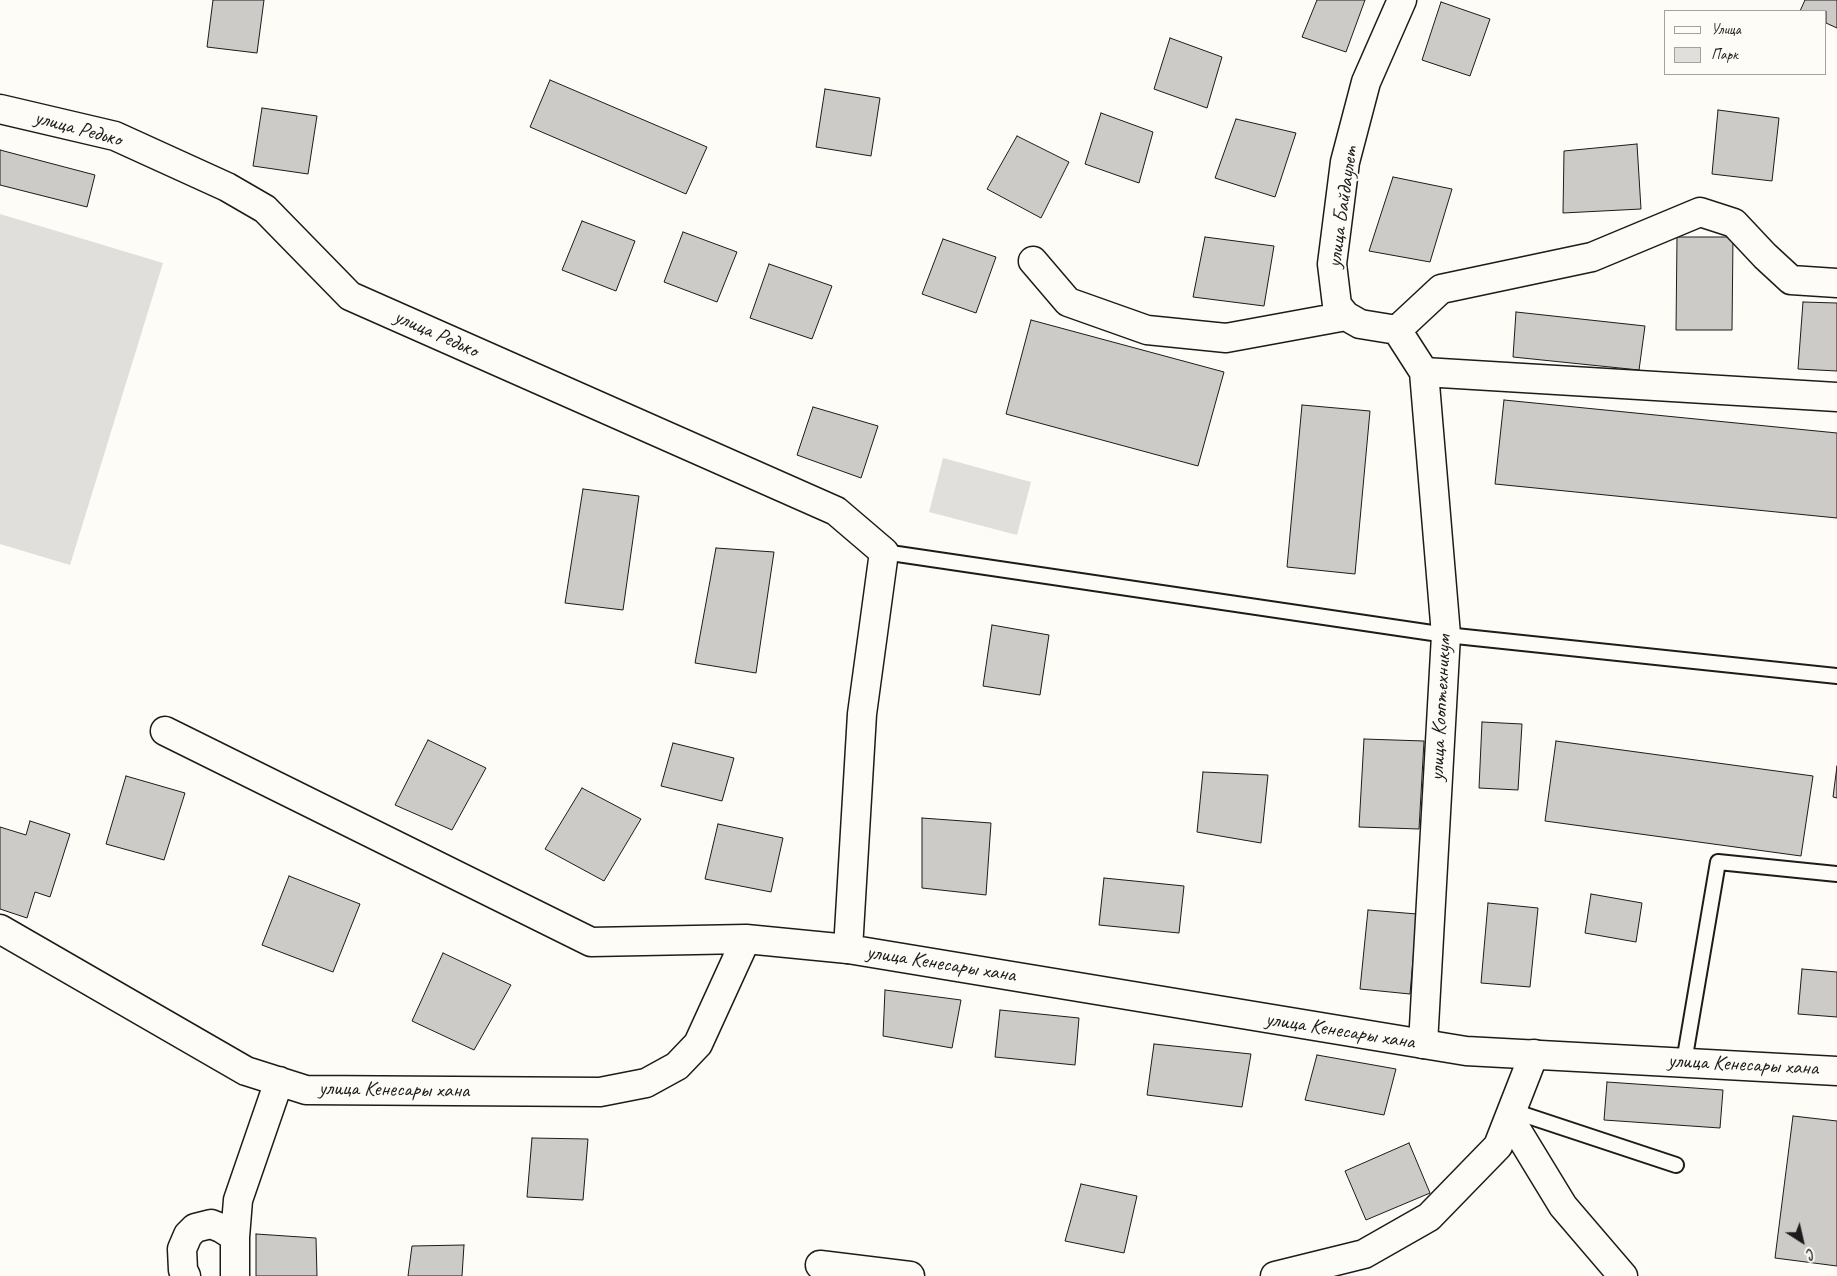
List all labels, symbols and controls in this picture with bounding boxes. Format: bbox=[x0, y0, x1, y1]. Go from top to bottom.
legend bbox=[1664, 10, 1827, 75]
text: Улица bbox=[1711, 20, 1741, 39]
text: Парк bbox=[1711, 45, 1738, 64]
street label: улица Редько bbox=[32, 105, 124, 153]
street label: улица Байдаулет bbox=[1322, 145, 1364, 269]
street label: улица Редько bbox=[390, 304, 482, 364]
street label: улица Кооптехникум bbox=[1425, 634, 1457, 782]
street label: улица Кенесары хана bbox=[865, 940, 1017, 988]
street label: улица Кенесары хана bbox=[1264, 1007, 1416, 1055]
street label: улица Кенесары хана bbox=[1667, 1048, 1819, 1082]
street label: улица Кенесары хана bbox=[318, 1076, 470, 1104]
north arrow bbox=[1777, 1216, 1827, 1266]
text: С bbox=[1803, 1245, 1819, 1263]

